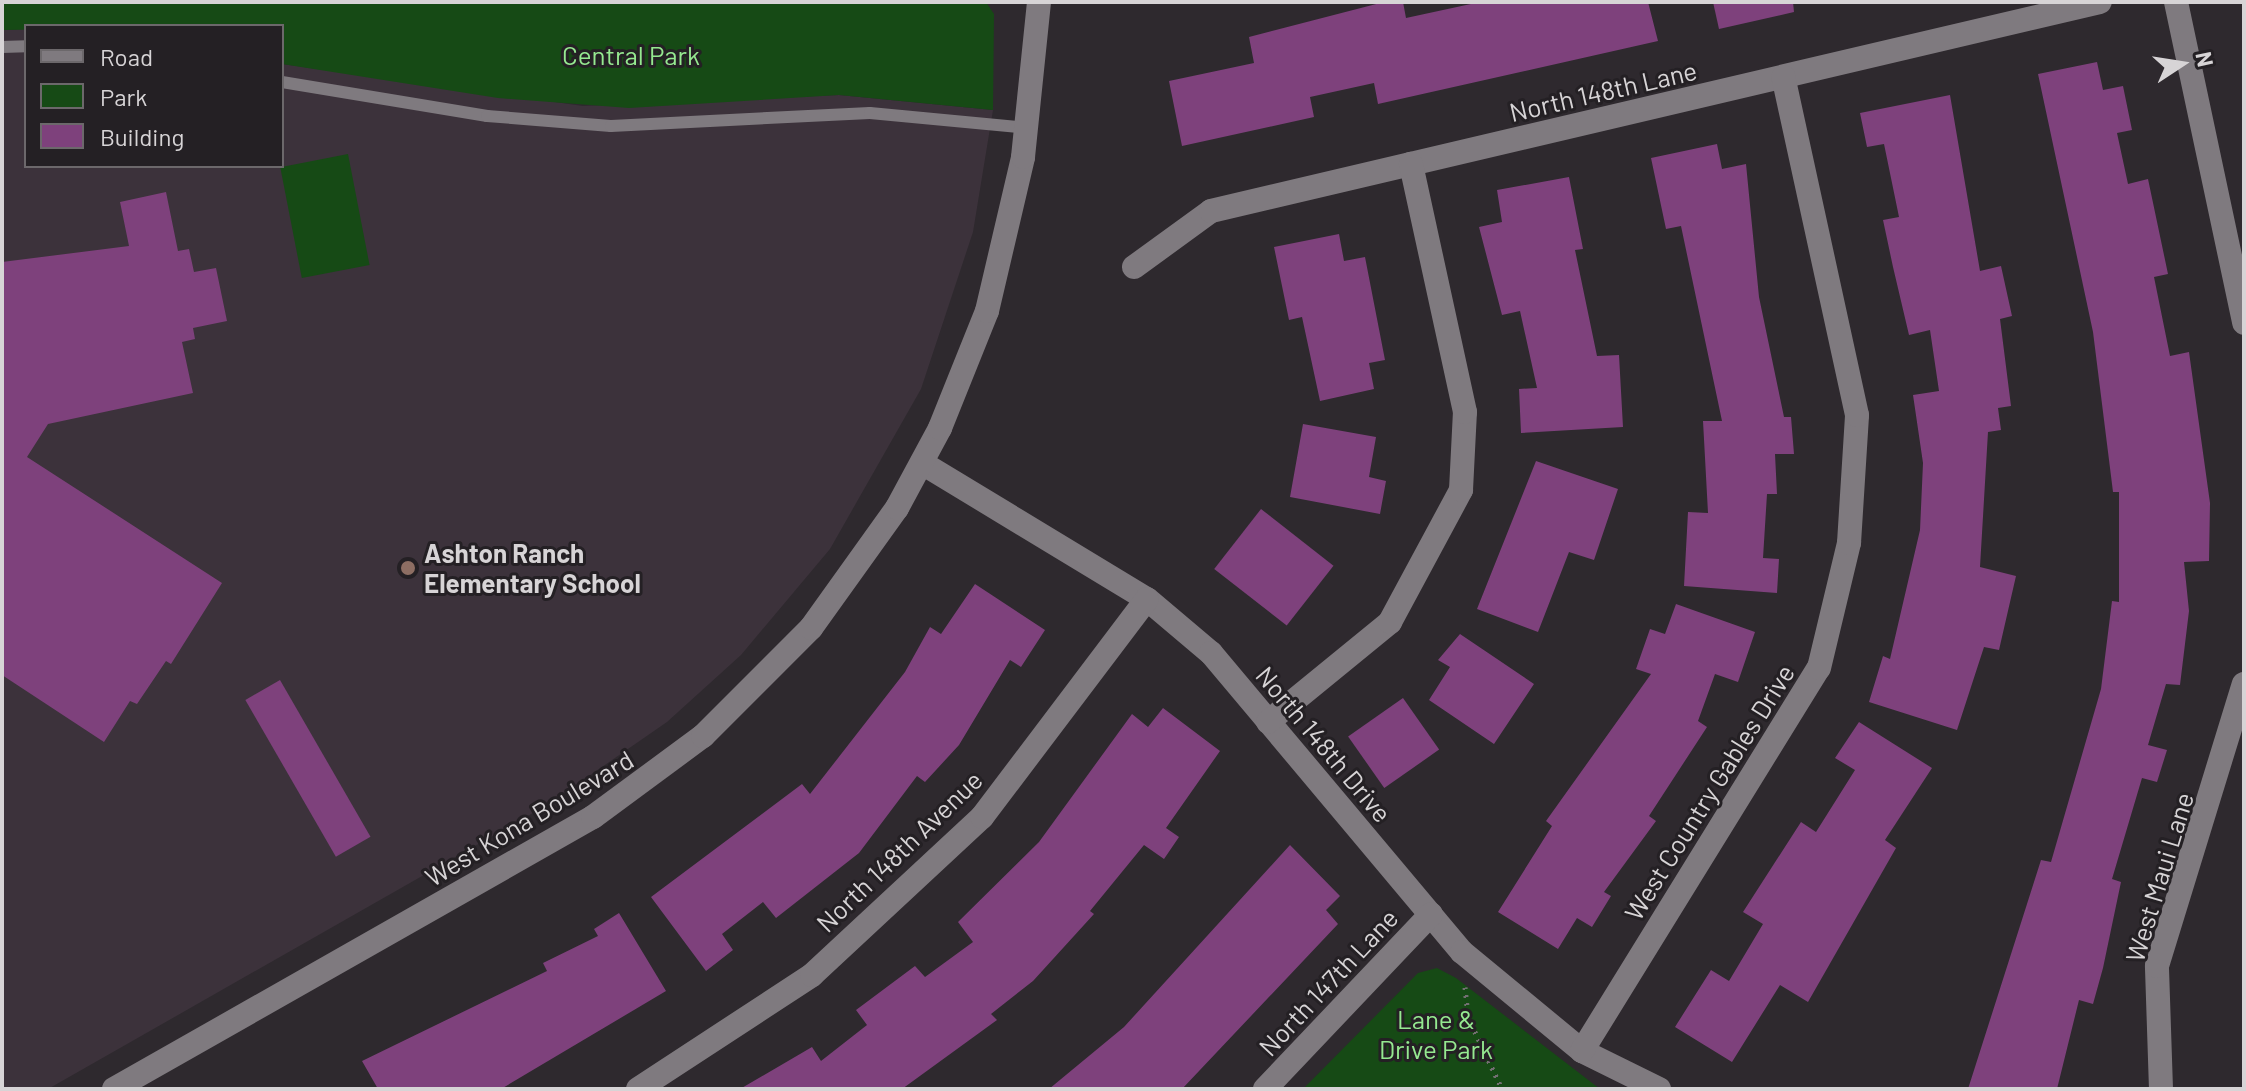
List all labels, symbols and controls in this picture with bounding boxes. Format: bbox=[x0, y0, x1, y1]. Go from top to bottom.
legend bbox=[24, 24, 284, 168]
north arrow bbox=[2142, 24, 2222, 104]
park label: Central Park bbox=[562, 39, 700, 71]
text: Road bbox=[100, 42, 153, 71]
text: N bbox=[2191, 49, 2220, 69]
street label: North 148th Lane bbox=[1506, 54, 1700, 128]
text: Park bbox=[100, 82, 147, 111]
text: Building bbox=[100, 122, 184, 151]
place label: Ashton Ranch Elementary School bbox=[424, 537, 641, 598]
marker: Ashton Ranch Elementary School bbox=[399, 559, 417, 577]
street label: West Country Gables Drive bbox=[1617, 658, 1801, 926]
street label: North 148th Drive bbox=[1250, 660, 1398, 828]
street label: West Kona Boulevard bbox=[419, 744, 639, 892]
street label: North 148th Avenue bbox=[810, 764, 988, 938]
street label: West Maui Lane bbox=[2118, 788, 2200, 966]
street label: North 147th Lane bbox=[1252, 902, 1404, 1062]
park label: Lane & Drive Park bbox=[1379, 1003, 1493, 1064]

